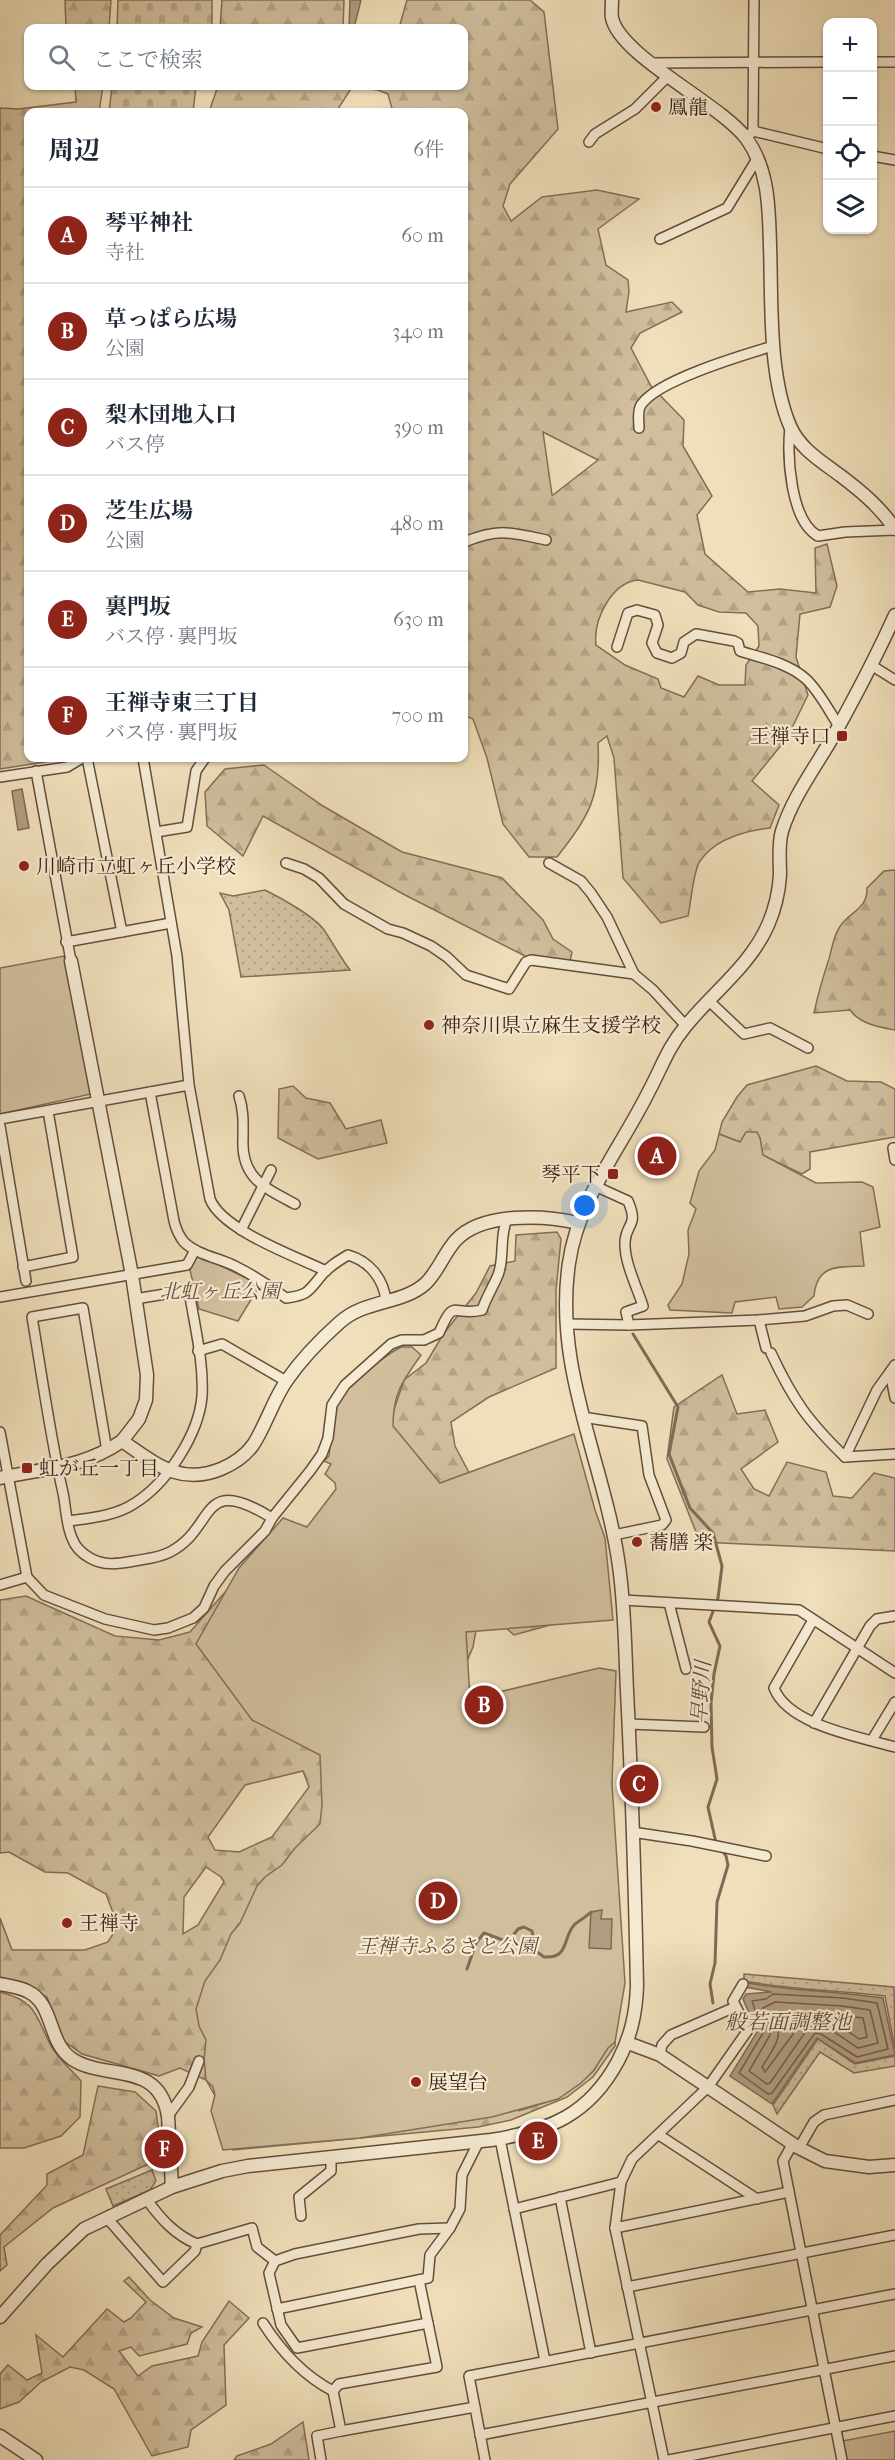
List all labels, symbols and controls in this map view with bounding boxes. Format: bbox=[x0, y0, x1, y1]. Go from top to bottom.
map controls bbox=[823, 18, 877, 234]
button: + bbox=[823, 18, 877, 72]
search box bbox=[24, 24, 468, 90]
icon: search bbox=[45, 41, 78, 74]
text: ここで検索 bbox=[93, 47, 203, 73]
button: − bbox=[823, 72, 877, 126]
place label: 鳳龍 bbox=[668, 96, 708, 119]
marker: 鳳龍 bbox=[649, 100, 663, 114]
button: locate bbox=[823, 126, 877, 180]
text: 周辺 bbox=[48, 135, 100, 166]
text: 6件 bbox=[413, 138, 444, 161]
button: layers bbox=[823, 180, 877, 234]
text: 琴平神社 bbox=[105, 210, 193, 236]
text: A bbox=[61, 224, 74, 247]
text: 60 m bbox=[401, 224, 444, 247]
text: 寺社 bbox=[105, 241, 145, 264]
text: 草っぱら広場 bbox=[105, 306, 237, 332]
text: B bbox=[61, 320, 74, 343]
text: 340 m bbox=[392, 320, 444, 343]
text: 公園 bbox=[105, 337, 145, 360]
text: 梨木団地入口 bbox=[105, 402, 237, 428]
text: C bbox=[61, 416, 74, 439]
text: 390 m bbox=[393, 416, 444, 439]
text: バス停 bbox=[105, 433, 165, 456]
text: 芝生広場 bbox=[105, 498, 193, 524]
text: D bbox=[60, 512, 75, 535]
text: 480 m bbox=[390, 512, 444, 535]
text: 公園 bbox=[105, 529, 145, 552]
text: 裏門坂 bbox=[105, 594, 171, 620]
text: E bbox=[61, 608, 74, 631]
text: 630 m bbox=[393, 608, 444, 631]
text: バス停 · 裏門坂 bbox=[105, 625, 238, 648]
text: 王禅寺東三丁目 bbox=[105, 690, 259, 716]
text: F bbox=[62, 704, 73, 727]
text: 700 m bbox=[391, 704, 444, 727]
text: バス停 · 裏門坂 bbox=[105, 721, 238, 744]
place label: 王禅寺口 bbox=[750, 725, 830, 748]
marker: 王禅寺口 bbox=[835, 729, 849, 743]
place label: 川崎市立虹ヶ丘小学校 bbox=[36, 855, 236, 878]
marker: 川崎市立虹ヶ丘小学校 bbox=[17, 859, 31, 873]
place label: 神奈川県立麻生支援学校 bbox=[441, 1014, 661, 1037]
marker: 神奈川県立麻生支援学校 bbox=[422, 1018, 436, 1032]
pin: A bbox=[638, 1134, 676, 1178]
place label: 琴平下 bbox=[541, 1163, 601, 1186]
marker: 琴平下 bbox=[606, 1167, 620, 1181]
your location bbox=[570, 1191, 599, 1220]
park label: 北虹ヶ丘公園 bbox=[160, 1280, 283, 1303]
place label: 虹が丘一丁目 bbox=[39, 1457, 159, 1480]
marker: 虹が丘一丁目 bbox=[20, 1461, 34, 1475]
place label: 蕎膳 楽 bbox=[649, 1531, 713, 1554]
marker: 蕎膳 楽 bbox=[630, 1535, 644, 1549]
water label: 早野川 bbox=[687, 1658, 715, 1724]
pin: B bbox=[464, 1682, 504, 1728]
pin: C bbox=[620, 1762, 658, 1806]
pin: D bbox=[418, 1878, 458, 1924]
place label: 王禅寺 bbox=[79, 1912, 139, 1935]
marker: 王禅寺 bbox=[60, 1916, 74, 1930]
park label: 王禅寺ふるさと公園 bbox=[357, 1935, 540, 1958]
water label: 般若面調整池 bbox=[725, 2010, 853, 2034]
place label: 展望台 bbox=[428, 2071, 488, 2094]
marker: 展望台 bbox=[409, 2075, 423, 2089]
pin: E bbox=[518, 2118, 558, 2164]
pin: F bbox=[144, 2126, 184, 2172]

